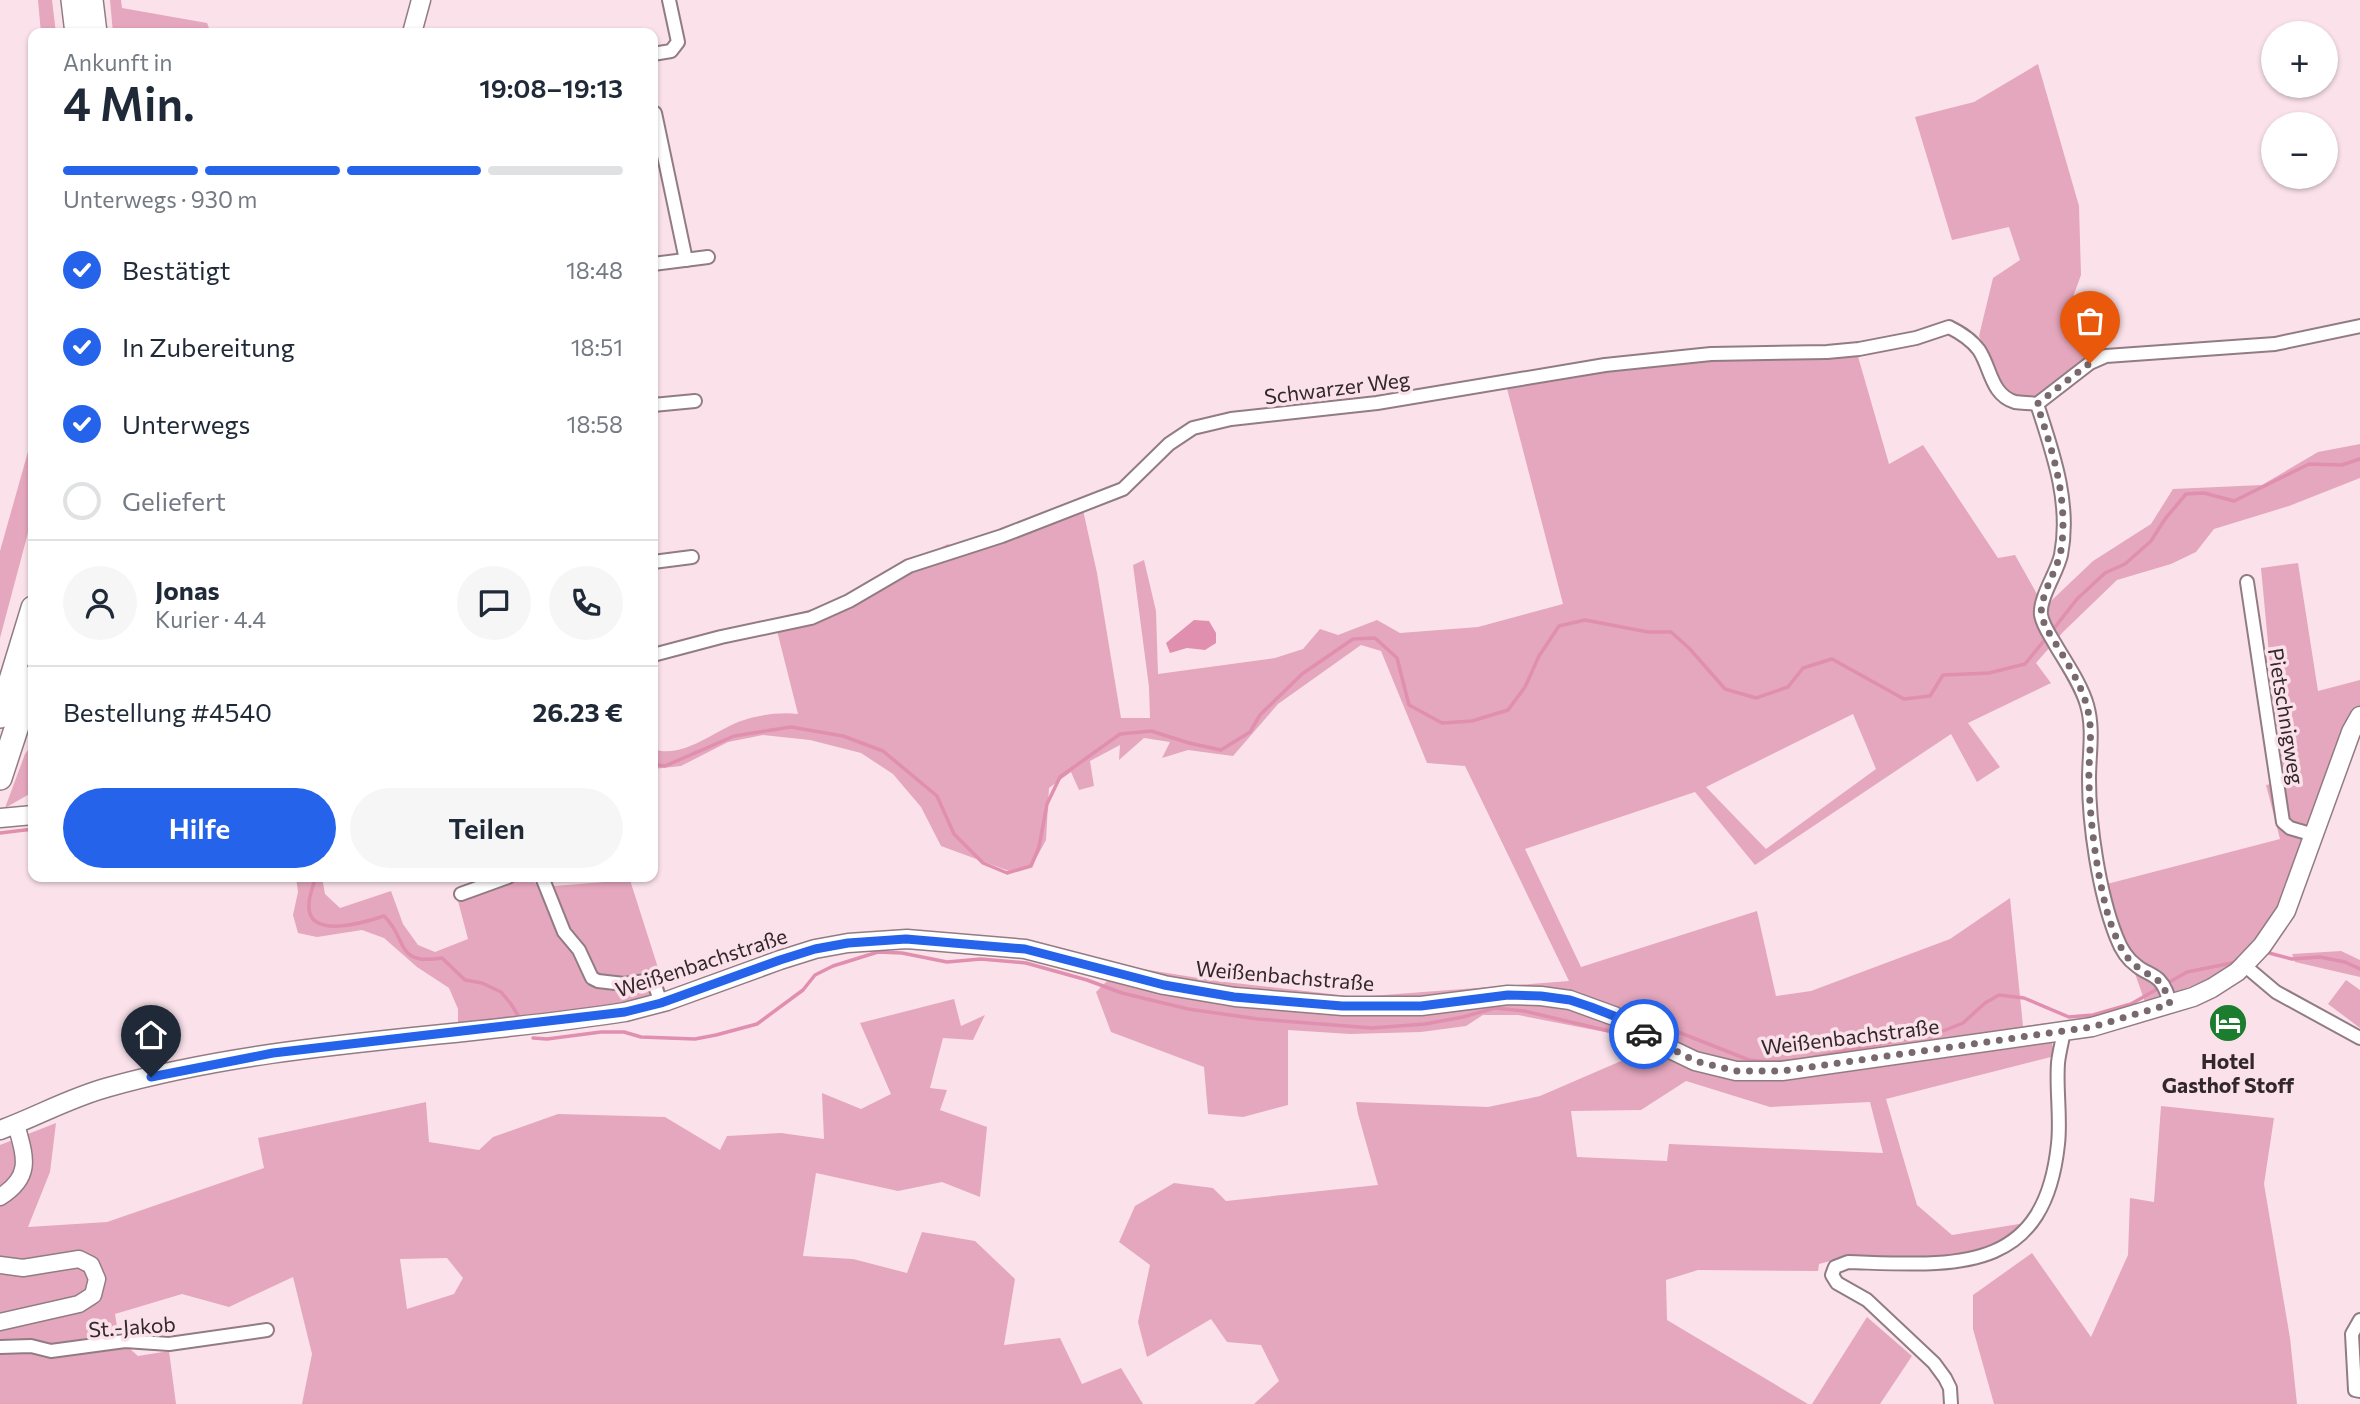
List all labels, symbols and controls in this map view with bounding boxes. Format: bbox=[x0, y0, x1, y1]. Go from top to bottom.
map controls bbox=[2261, 21, 2338, 189]
button: + bbox=[2261, 21, 2338, 98]
text: Ankunft in bbox=[63, 48, 173, 76]
text: 19:08–19:13 bbox=[479, 72, 623, 103]
text: 4 Min. bbox=[63, 74, 195, 130]
button: − bbox=[2261, 112, 2338, 189]
text: Unterwegs · 930 m bbox=[63, 185, 257, 213]
icon: check bbox=[63, 251, 101, 289]
text: Bestätigt bbox=[122, 254, 231, 285]
text: 18:48 bbox=[566, 256, 623, 284]
pin bbox=[2060, 291, 2120, 363]
icon: bag bbox=[2071, 302, 2109, 340]
icon: check bbox=[63, 328, 101, 366]
text: In Zubereitung bbox=[122, 331, 295, 362]
text: 18:51 bbox=[571, 333, 623, 361]
street label: Schwarzer Weg bbox=[1263, 366, 1411, 408]
icon: check bbox=[63, 405, 101, 443]
text: Unterwegs bbox=[122, 408, 250, 439]
text: 18:58 bbox=[567, 410, 623, 438]
text: Geliefert bbox=[122, 485, 226, 516]
button: person bbox=[63, 566, 137, 640]
button: chat bbox=[457, 566, 531, 640]
button: phone bbox=[549, 566, 623, 640]
text: Jonas bbox=[155, 574, 220, 605]
text: Kurier · 4.4 bbox=[155, 605, 266, 633]
street label: Pietschnigweg bbox=[2264, 646, 2310, 786]
text: Bestellung #4540 bbox=[63, 696, 272, 727]
text: 26.23 € bbox=[533, 696, 623, 727]
button: Hilfe bbox=[63, 788, 336, 868]
button: Teilen bbox=[350, 788, 623, 868]
street label: Weißenbachstraße bbox=[612, 922, 790, 1002]
street label: Weißenbachstraße bbox=[1195, 955, 1375, 995]
courier bbox=[1609, 999, 1679, 1069]
hotel icon: Hotel Gasthof Stoff bbox=[2207, 1002, 2249, 1044]
pin bbox=[121, 1005, 181, 1077]
street label: Weißenbachstraße bbox=[1760, 1013, 1940, 1059]
icon: car bbox=[1625, 1015, 1663, 1053]
icon: home bbox=[132, 1016, 170, 1054]
place label: Hotel Gasthof Stoff bbox=[2162, 1048, 2295, 1097]
street label: St.-Jakob bbox=[87, 1310, 177, 1342]

